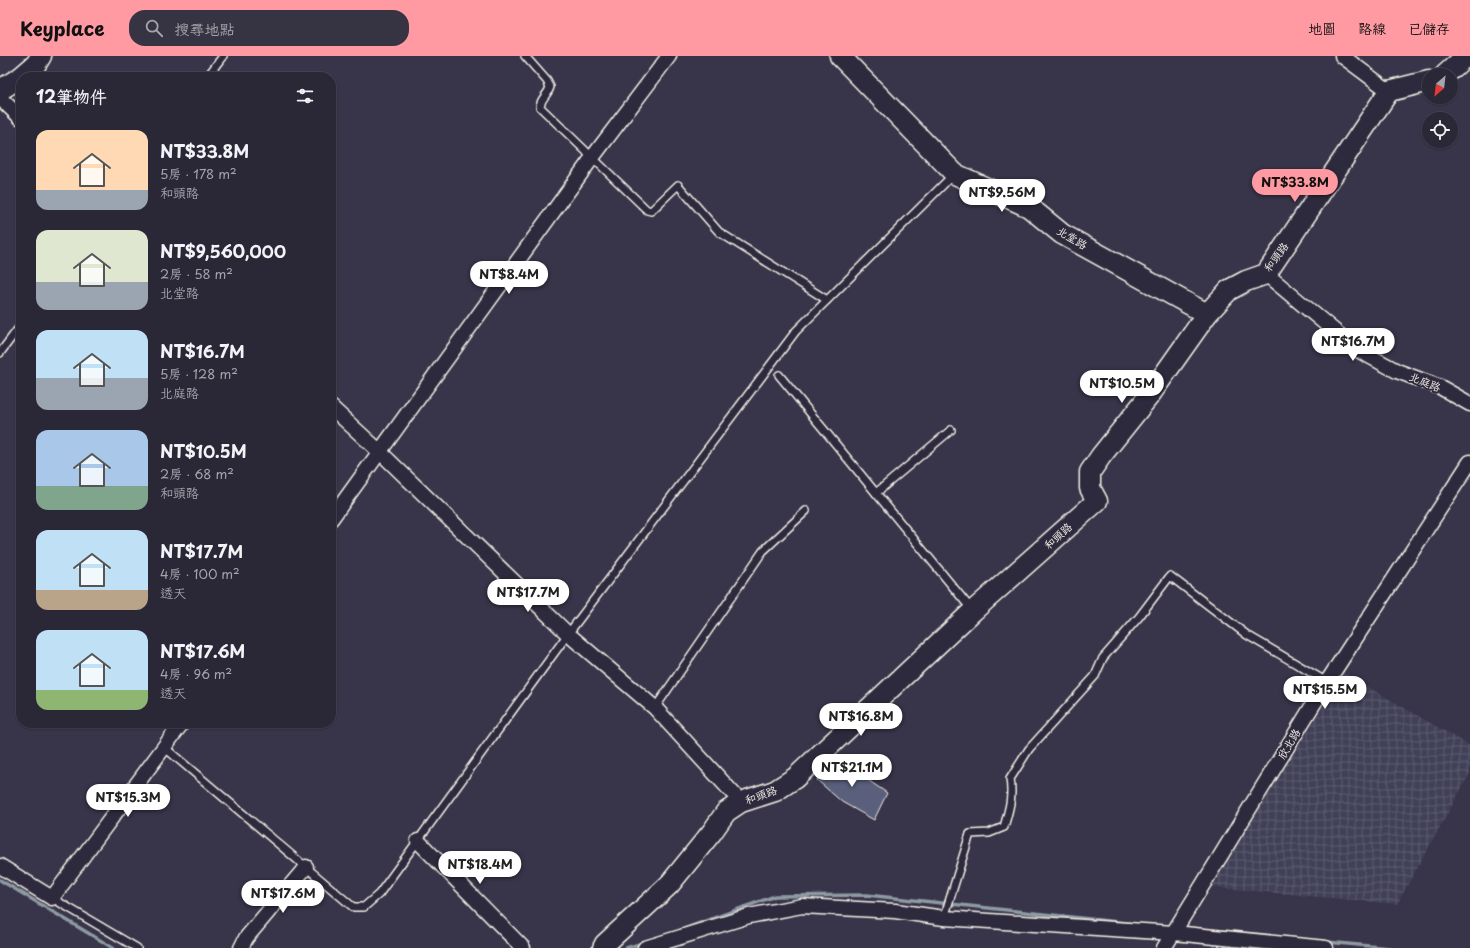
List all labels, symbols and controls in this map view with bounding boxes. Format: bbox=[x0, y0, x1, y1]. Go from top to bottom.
search box bbox=[129, 10, 409, 46]
text: Keyplace bbox=[20, 14, 105, 42]
icon: search bbox=[143, 17, 165, 39]
text: 搜尋地點 bbox=[175, 17, 235, 40]
text: 地圖 bbox=[1308, 18, 1336, 39]
text: 路線 bbox=[1358, 18, 1386, 39]
text: 已儲存 bbox=[1408, 18, 1450, 39]
north arrow bbox=[1422, 68, 1458, 104]
map controls bbox=[1422, 68, 1458, 148]
text: 12筆物件 bbox=[36, 83, 107, 109]
icon: filters bbox=[294, 85, 316, 107]
button: locate bbox=[1422, 112, 1458, 148]
text: NT$33.8M bbox=[160, 138, 249, 164]
icon: home bbox=[68, 146, 116, 194]
text: 5房 · 178 m² bbox=[160, 164, 237, 183]
pin: NT$33.8M bbox=[1254, 169, 1336, 203]
text: NT$33.8M bbox=[1261, 172, 1329, 191]
pin: NT$9.56M bbox=[961, 179, 1043, 213]
text: NT$9.56M bbox=[968, 182, 1036, 201]
text: 和頭路 bbox=[160, 183, 199, 202]
street label: 北堂路 bbox=[1054, 222, 1091, 253]
text: NT$9,560,000 bbox=[160, 238, 286, 264]
street label: 和頭路 bbox=[1259, 238, 1292, 275]
icon: home bbox=[68, 246, 116, 294]
pin: NT$8.4M bbox=[472, 261, 546, 295]
text: 2房 · 58 m² bbox=[160, 264, 233, 283]
text: NT$8.4M bbox=[479, 264, 539, 283]
text: 北堂路 bbox=[160, 283, 199, 302]
pin: NT$16.7M bbox=[1312, 328, 1394, 362]
text: NT$16.7M bbox=[1321, 331, 1385, 350]
text: NT$16.7M bbox=[160, 338, 245, 364]
icon: home bbox=[68, 346, 116, 394]
text: 5房 · 128 m² bbox=[160, 364, 238, 383]
street label: 北庭路 bbox=[1407, 367, 1444, 396]
pin: NT$10.5M bbox=[1081, 370, 1163, 404]
text: NT$10.5M bbox=[1089, 373, 1155, 392]
text: 北庭路 bbox=[160, 383, 199, 402]
text: NT$10.5M bbox=[160, 438, 247, 464]
icon: home bbox=[68, 446, 116, 494]
text: 2房 · 68 m² bbox=[160, 464, 234, 483]
text: 和頭路 bbox=[160, 483, 199, 502]
street label: 和頭路 bbox=[1040, 518, 1076, 553]
text: NT$17.7M bbox=[160, 538, 243, 564]
icon: home bbox=[68, 546, 116, 594]
text: 4房 · 100 m² bbox=[160, 564, 240, 583]
pin: NT$17.7M bbox=[487, 579, 569, 613]
text: NT$17.7M bbox=[496, 582, 560, 601]
text: 透天 bbox=[160, 583, 186, 602]
text: NT$17.6M bbox=[160, 638, 245, 664]
icon: home bbox=[68, 646, 116, 694]
text: 4房 · 96 m² bbox=[160, 664, 232, 683]
pin: NT$15.5M bbox=[1284, 676, 1366, 710]
text: NT$15.5M bbox=[1292, 679, 1358, 698]
text: 透天 bbox=[160, 683, 186, 702]
pin: NT$16.8M bbox=[820, 703, 902, 737]
text: NT$16.8M bbox=[828, 706, 894, 725]
street label: 欣北路 bbox=[1273, 725, 1304, 762]
pin: NT$21.1M bbox=[811, 754, 893, 788]
text: NT$21.1M bbox=[821, 757, 883, 776]
street label: 和頭路 bbox=[742, 781, 779, 808]
pin: NT$15.3M bbox=[87, 784, 169, 818]
text: NT$15.3M bbox=[95, 787, 161, 806]
pin: NT$18.4M bbox=[439, 851, 521, 885]
text: NT$18.4M bbox=[447, 854, 513, 873]
pin: NT$17.6M bbox=[242, 880, 324, 914]
text: NT$17.6M bbox=[250, 883, 316, 902]

